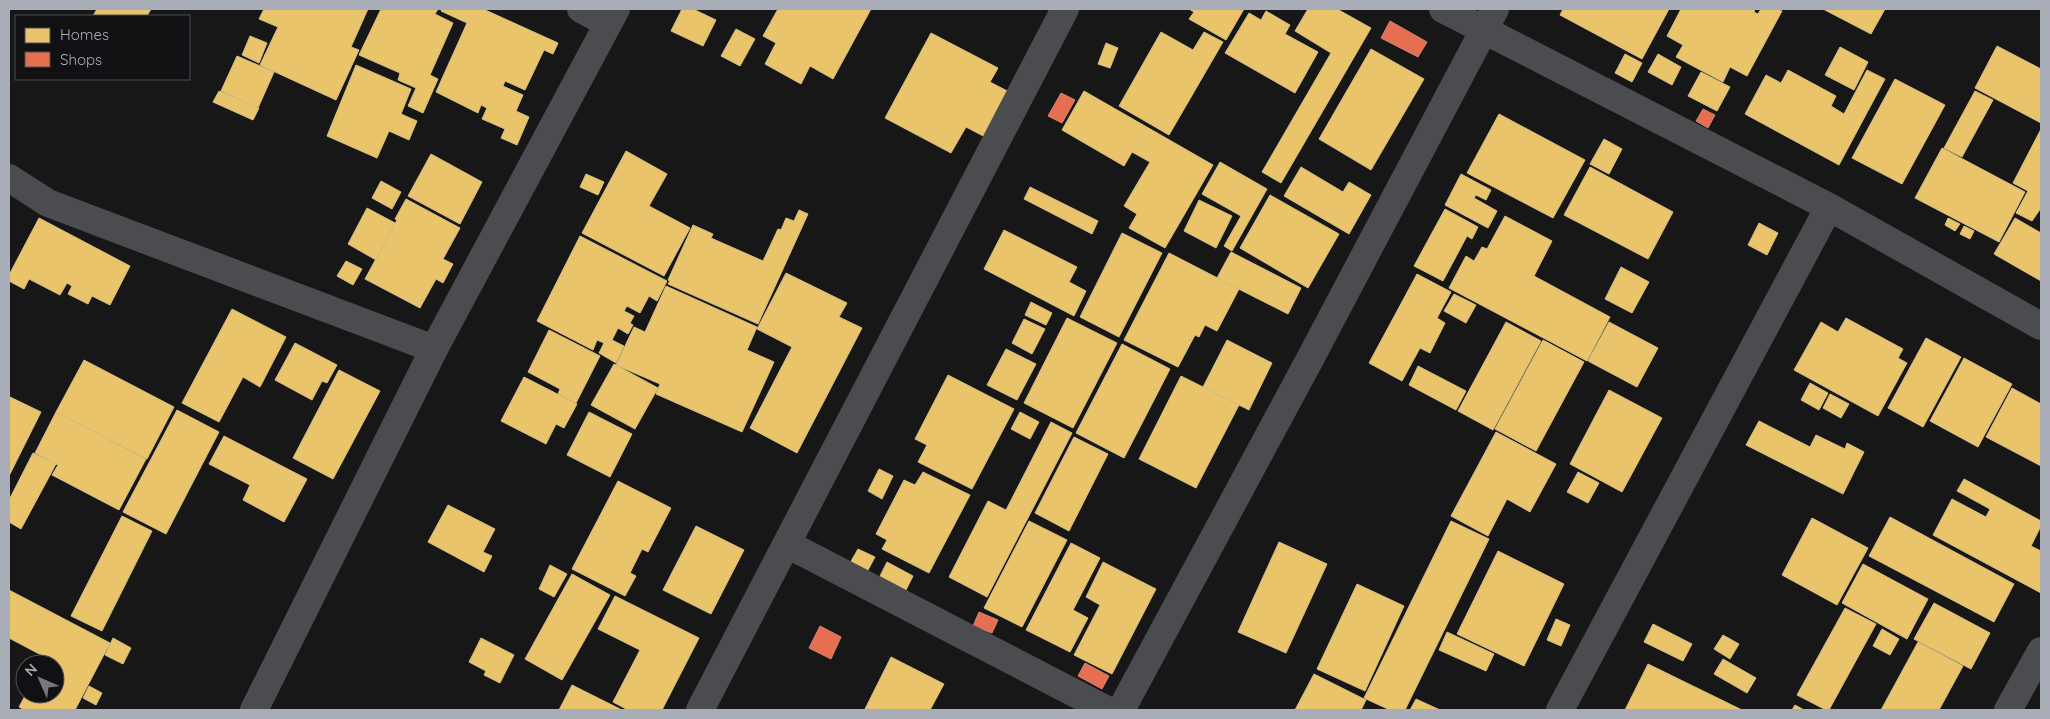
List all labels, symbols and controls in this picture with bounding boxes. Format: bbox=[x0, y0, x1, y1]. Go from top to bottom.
legend bbox=[15, 15, 190, 80]
text: Homes bbox=[60, 25, 109, 44]
text: Shops bbox=[60, 50, 102, 69]
north arrow bbox=[15, 654, 65, 704]
text: N bbox=[21, 660, 41, 680]

